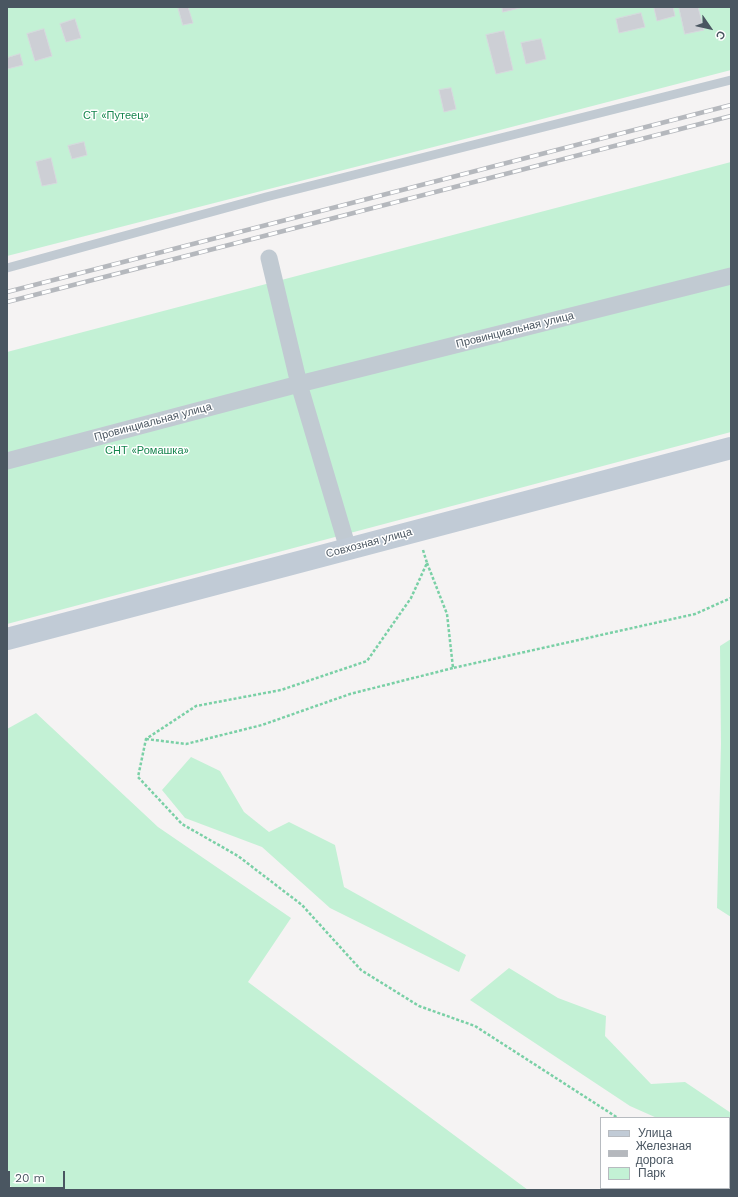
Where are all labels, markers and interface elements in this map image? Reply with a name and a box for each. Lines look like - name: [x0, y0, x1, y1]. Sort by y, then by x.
- north arrow: [690, 8, 730, 48]
- text: С: [713, 28, 728, 42]
- park label: СТ «Путеец»: [83, 109, 149, 123]
- street label: Провинциальная улица: [455, 309, 575, 351]
- street label: Провинциальная улица: [93, 400, 213, 444]
- park label: СНТ «Ромашка»: [105, 444, 189, 458]
- street label: Совхозная улица: [325, 525, 413, 561]
- legend: [600, 1117, 730, 1189]
- text: Улица: [638, 1126, 672, 1140]
- text: Железная дорога: [636, 1139, 692, 1167]
- scale bar: [10, 1163, 67, 1189]
- text: Парк: [638, 1166, 665, 1180]
- text: 20 m: [15, 1171, 45, 1185]

